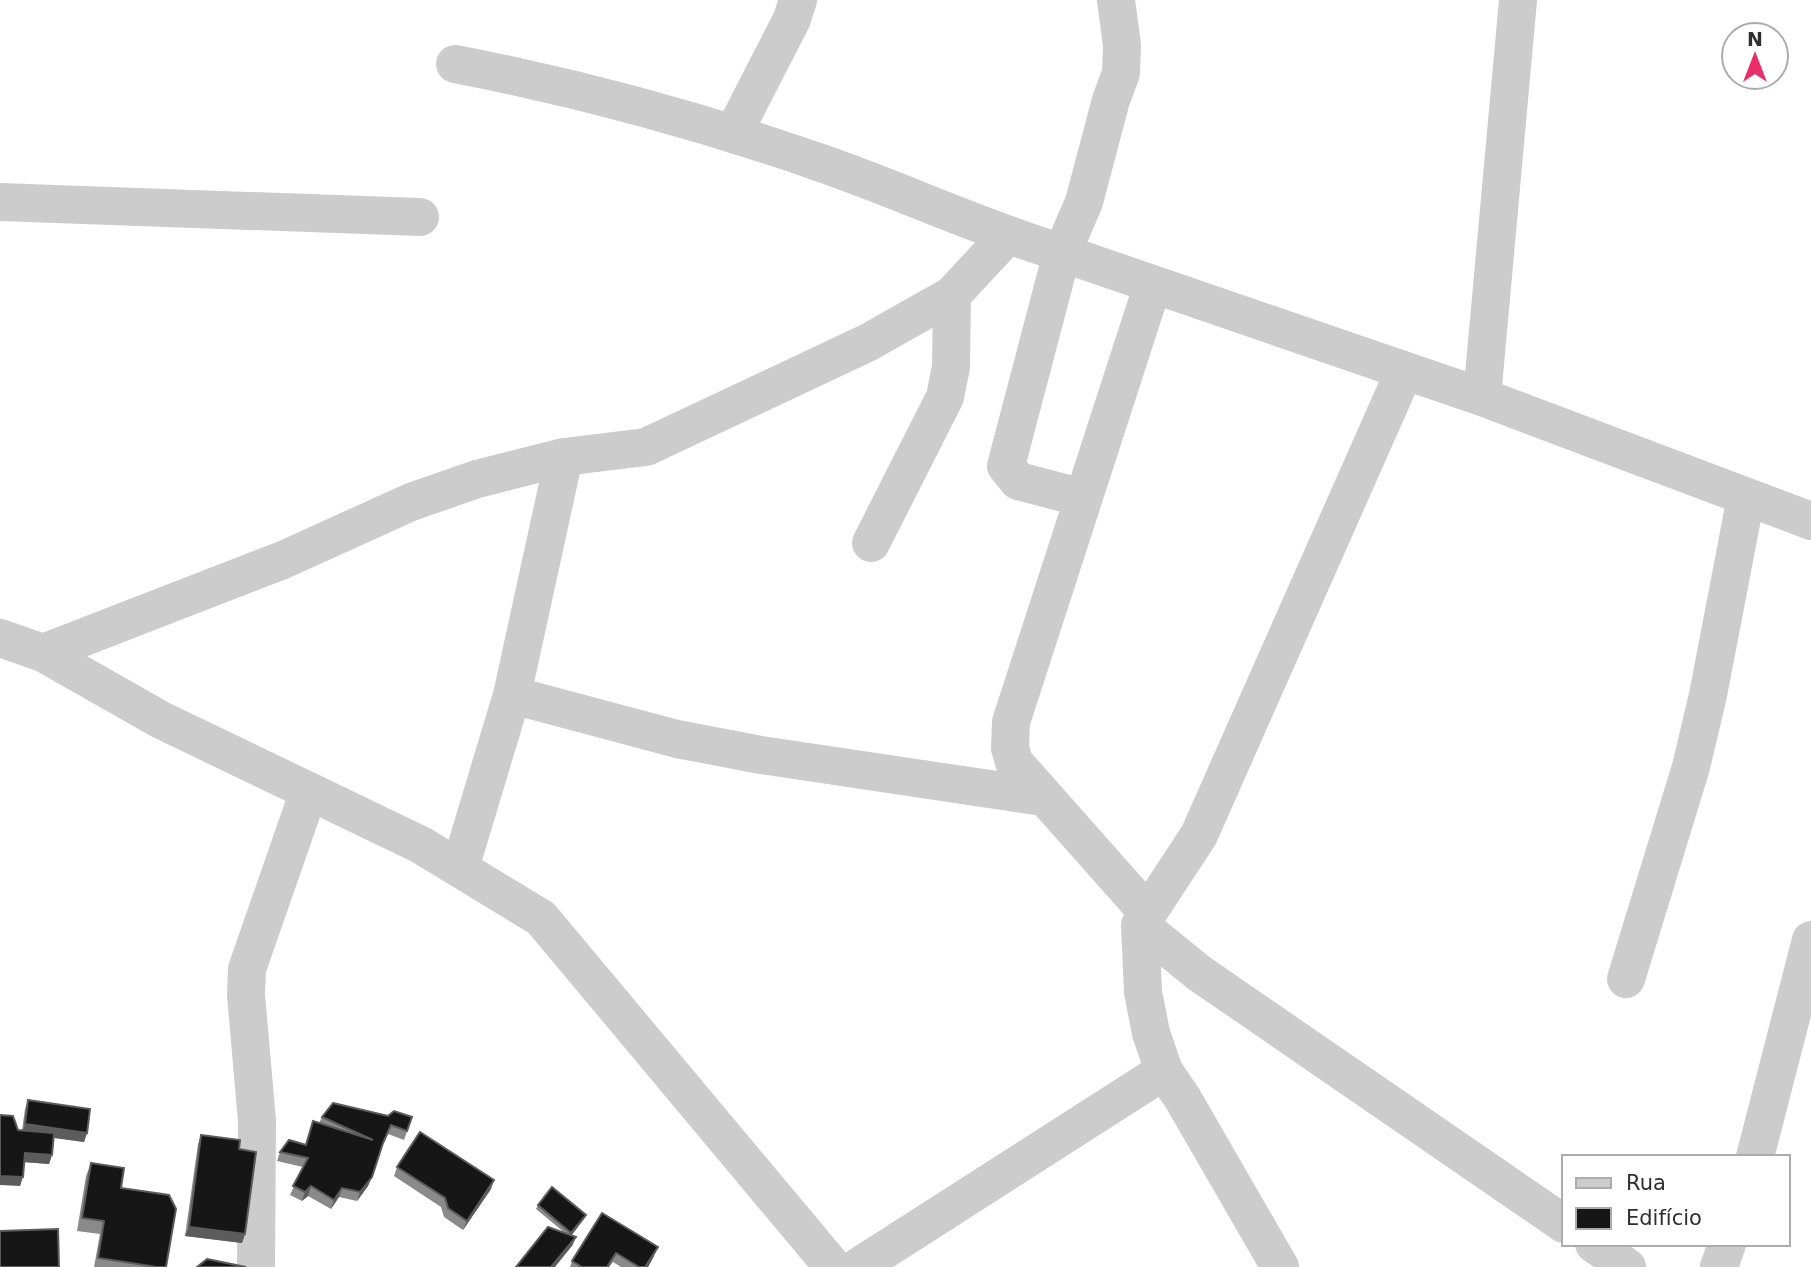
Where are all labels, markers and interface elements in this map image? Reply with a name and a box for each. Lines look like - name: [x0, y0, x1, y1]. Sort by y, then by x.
- north arrow: [1720, 21, 1790, 91]
- text: N: [1747, 28, 1763, 50]
- legend: [1562, 1155, 1790, 1246]
- text: Rua: [1626, 1171, 1666, 1195]
- text: Edifício: [1626, 1206, 1702, 1230]

